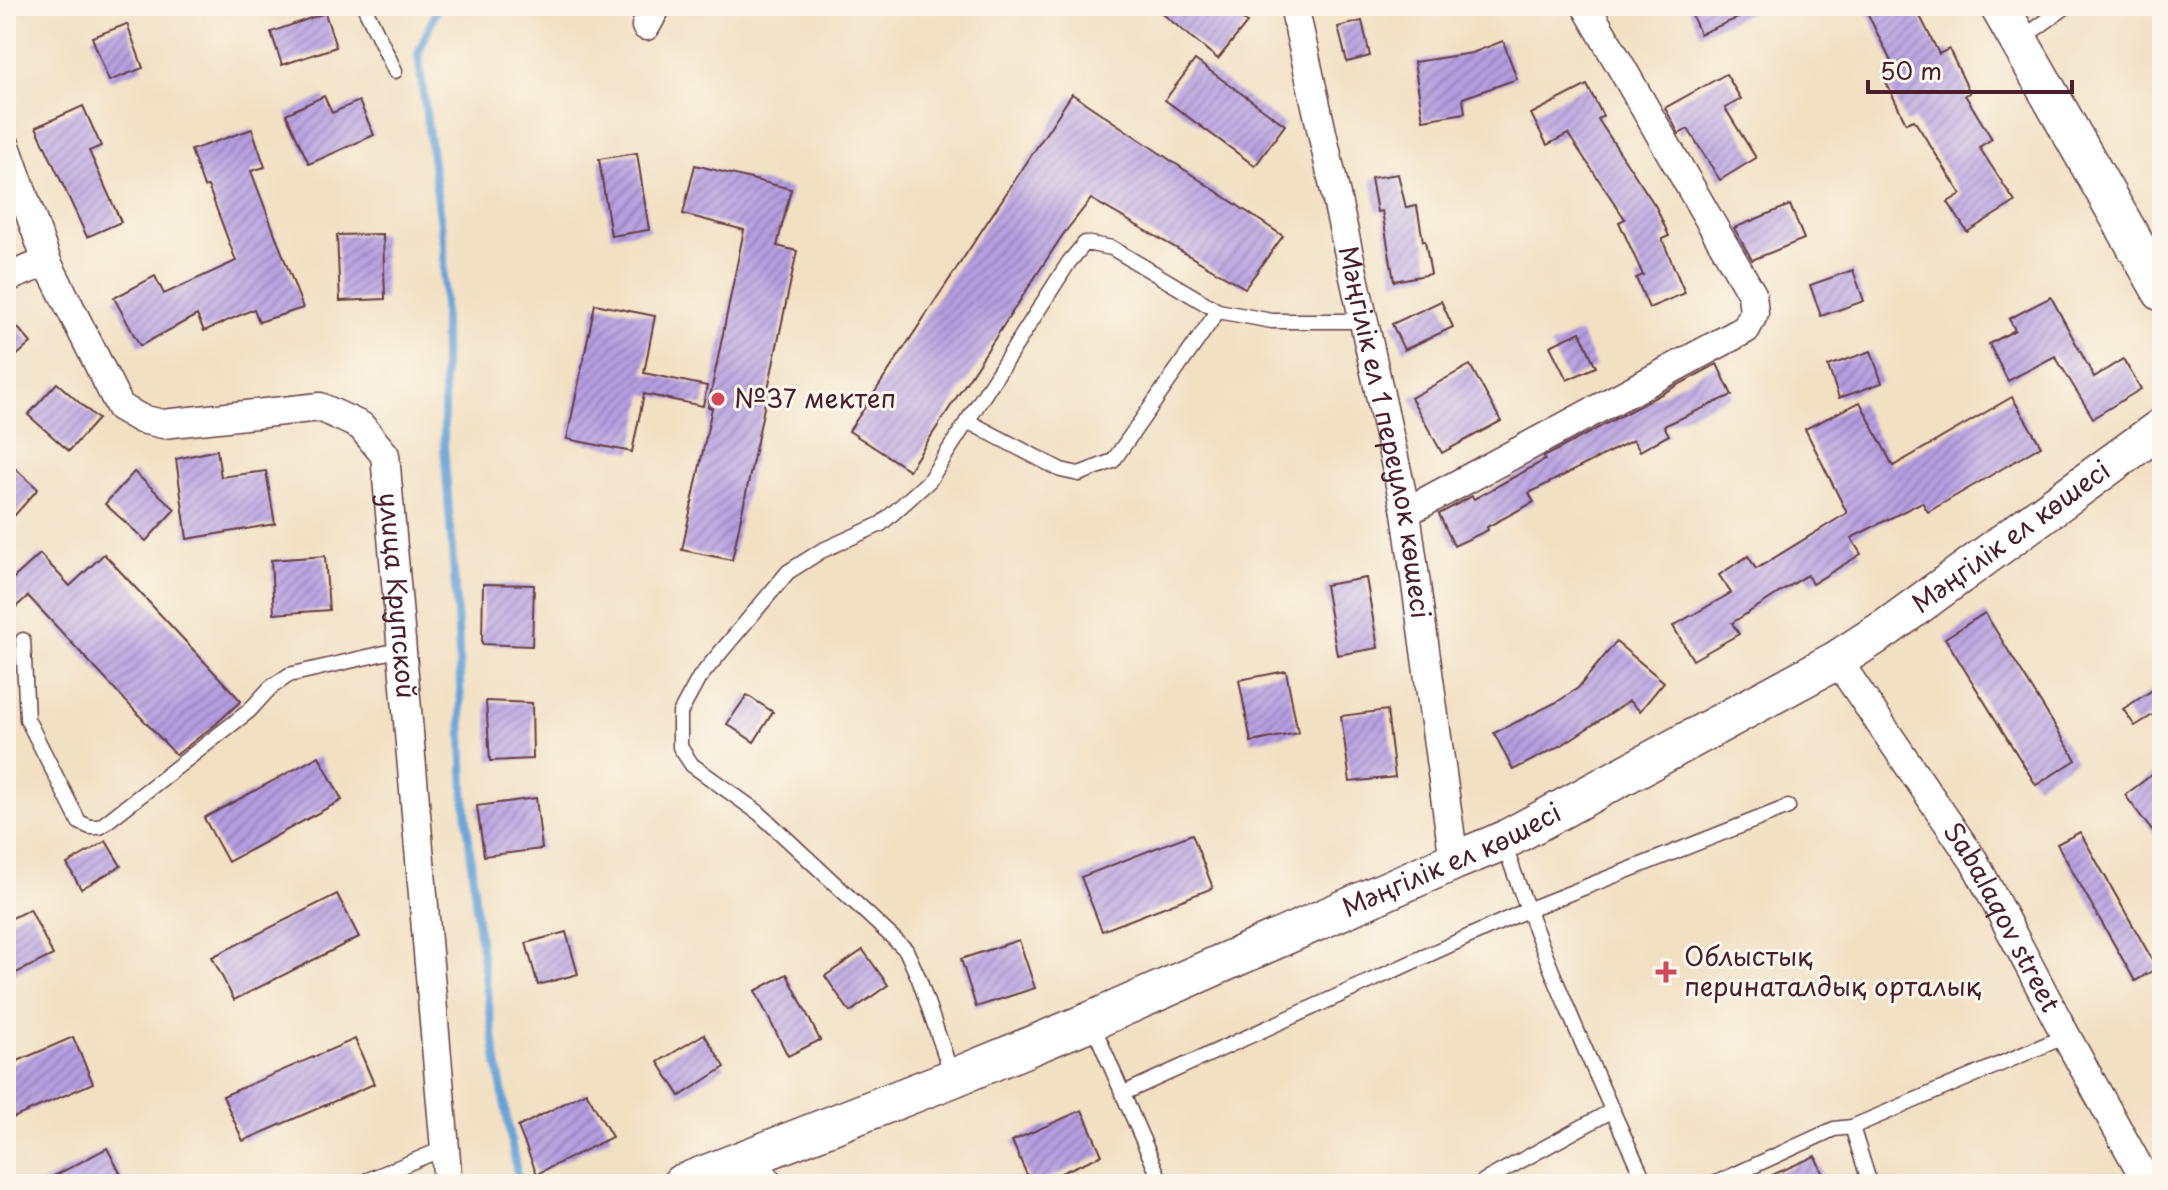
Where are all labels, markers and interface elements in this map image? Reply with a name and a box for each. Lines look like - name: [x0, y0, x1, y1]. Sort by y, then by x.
- scale bar: [1868, 44, 2072, 94]
- text: 50 m: [1880, 52, 1942, 88]
- street label: Мәңгілік ел 1 переулок көшесі: [1330, 242, 1441, 621]
- place label: №37 мектеп: [734, 378, 896, 417]
- marker: №37 мектеп: [709, 390, 727, 408]
- street label: Мәңгілік ел көшесі: [1903, 450, 2118, 622]
- street label: улица Крупской: [370, 491, 427, 700]
- street label: Мәңгілік ел көшесі: [1335, 792, 1568, 926]
- street label: Sabalaqov street: [1935, 814, 2071, 1019]
- place label: Облыстық перинаталдық орталық: [1684, 936, 1982, 1005]
- marker: Облыстық перинаталдық орталық: [1655, 961, 1677, 983]

